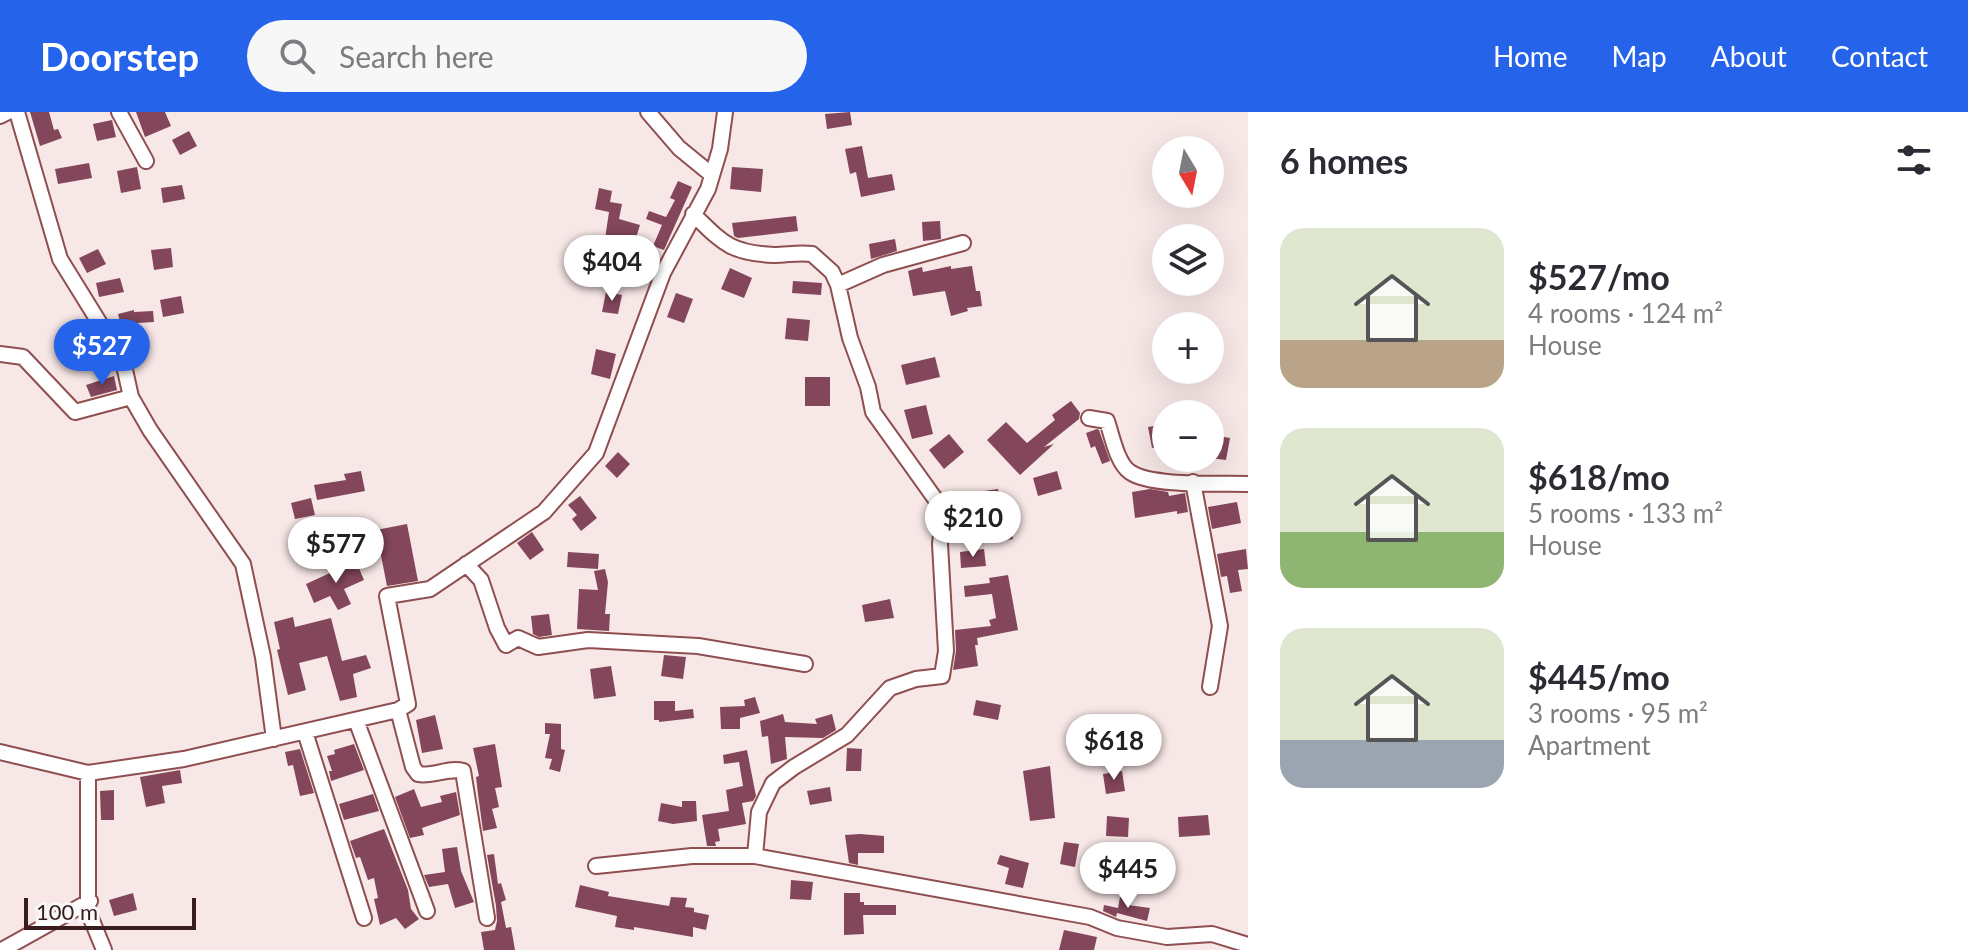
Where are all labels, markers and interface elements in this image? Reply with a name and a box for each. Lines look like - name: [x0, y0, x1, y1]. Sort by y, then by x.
- search box: [247, 20, 807, 92]
- text: Doorstep: [40, 33, 199, 79]
- icon: search: [275, 34, 319, 78]
- text: Search here: [339, 38, 494, 74]
- text: Home: [1493, 39, 1568, 73]
- text: Map: [1612, 39, 1667, 73]
- text: About: [1711, 39, 1787, 73]
- text: Contact: [1831, 39, 1928, 73]
- north arrow: [1152, 136, 1224, 208]
- map controls: [1152, 136, 1224, 472]
- icon: filters: [1892, 138, 1936, 182]
- text: 6 homes: [1280, 140, 1408, 181]
- button: layers: [1152, 224, 1224, 296]
- pin: $404: [565, 235, 659, 303]
- text: $404: [582, 245, 642, 277]
- text: $527/mo: [1528, 256, 1670, 297]
- icon: home: [1344, 260, 1440, 356]
- text: 4 rooms · 124 m²: [1528, 297, 1723, 329]
- button: +: [1152, 312, 1224, 384]
- pin: $527: [55, 319, 149, 387]
- text: $527: [72, 329, 132, 361]
- text: House: [1528, 329, 1602, 361]
- button: −: [1152, 400, 1224, 472]
- text: $618/mo: [1528, 456, 1670, 497]
- icon: home: [1344, 460, 1440, 556]
- pin: $210: [926, 491, 1020, 559]
- text: 5 rooms · 133 m²: [1528, 497, 1723, 529]
- text: $210: [943, 501, 1003, 533]
- pin: $577: [289, 517, 383, 585]
- text: $577: [306, 527, 366, 559]
- text: House: [1528, 529, 1602, 561]
- text: $445/mo: [1528, 656, 1670, 697]
- icon: home: [1344, 660, 1440, 756]
- text: 3 rooms · 95 m²: [1528, 697, 1708, 729]
- pin: $618: [1067, 714, 1161, 782]
- text: $618: [1084, 724, 1144, 756]
- text: Apartment: [1528, 729, 1651, 761]
- pin: $445: [1081, 842, 1175, 910]
- text: $445: [1098, 852, 1158, 884]
- scale bar: [24, 894, 196, 930]
- text: 100 m: [36, 898, 98, 925]

